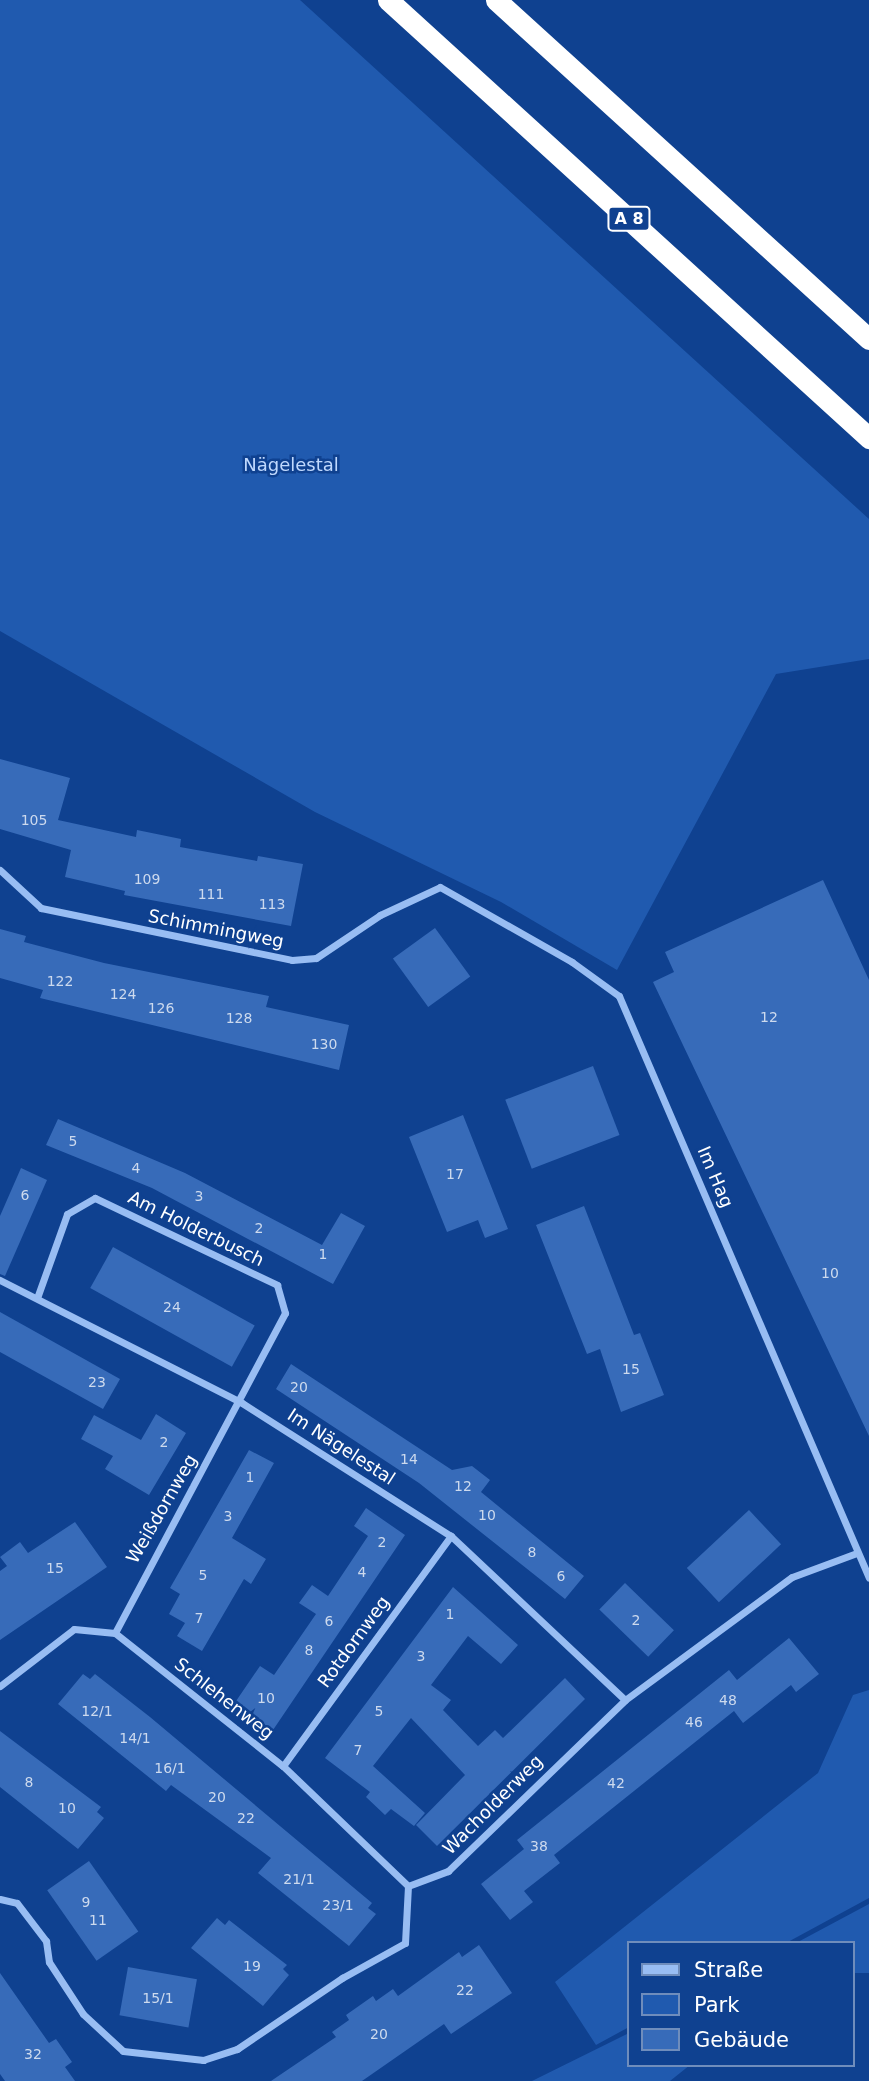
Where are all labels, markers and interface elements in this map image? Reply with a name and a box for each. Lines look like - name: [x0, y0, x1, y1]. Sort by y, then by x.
- road number: A 8: [606, 206, 652, 232]
- park label: Nägelestal: [243, 454, 339, 476]
- house number: 105: [21, 812, 47, 828]
- house number: 109: [134, 871, 160, 887]
- house number: 111: [198, 886, 224, 902]
- house number: 113: [259, 896, 285, 912]
- street label: Schimmingweg: [146, 905, 286, 953]
- house number: 122: [47, 973, 73, 989]
- house number: 124: [110, 986, 136, 1002]
- house number: 126: [148, 1000, 174, 1016]
- house number: 12: [760, 1009, 778, 1025]
- house number: 128: [226, 1010, 252, 1026]
- house number: 130: [311, 1036, 337, 1052]
- house number: 5: [69, 1133, 77, 1149]
- street label: Im Hag: [692, 1143, 738, 1211]
- house number: 4: [132, 1160, 140, 1176]
- house number: 17: [446, 1166, 464, 1182]
- house number: 6: [21, 1187, 29, 1203]
- street label: Am Holderbusch: [125, 1187, 267, 1271]
- house number: 3: [195, 1188, 203, 1204]
- house number: 2: [255, 1220, 263, 1236]
- house number: 1: [319, 1246, 327, 1262]
- house number: 10: [821, 1265, 839, 1281]
- house number: 24: [163, 1299, 181, 1315]
- house number: 15: [622, 1361, 640, 1377]
- house number: 23: [88, 1374, 106, 1390]
- house number: 20: [290, 1379, 308, 1395]
- street label: Im Nägelestal: [283, 1404, 399, 1490]
- house number: 2: [160, 1434, 168, 1450]
- street label: Weißdornweg: [122, 1451, 202, 1567]
- house number: 14: [400, 1451, 418, 1467]
- house number: 1: [246, 1469, 254, 1485]
- house number: 12: [454, 1478, 472, 1494]
- house number: 10: [478, 1507, 496, 1523]
- house number: 3: [224, 1508, 232, 1524]
- house number: 2: [378, 1534, 386, 1550]
- house number: 8: [528, 1544, 536, 1560]
- house number: 15: [46, 1560, 64, 1576]
- house number: 4: [358, 1564, 366, 1580]
- house number: 5: [199, 1567, 207, 1583]
- house number: 6: [557, 1568, 565, 1584]
- street label: Rotdornweg: [314, 1592, 394, 1692]
- house number: 1: [446, 1606, 454, 1622]
- house number: 7: [195, 1610, 203, 1626]
- house number: 2: [632, 1612, 640, 1628]
- house number: 6: [325, 1613, 333, 1629]
- house number: 8: [305, 1642, 313, 1658]
- house number: 3: [417, 1648, 425, 1664]
- street label: Schlehenweg: [170, 1654, 278, 1744]
- house number: 10: [257, 1690, 275, 1706]
- house number: 48: [719, 1692, 737, 1708]
- house number: 12/1: [81, 1703, 113, 1719]
- house number: 5: [375, 1703, 383, 1719]
- house number: 46: [685, 1714, 703, 1730]
- house number: 14/1: [119, 1730, 151, 1746]
- house number: 7: [354, 1742, 362, 1758]
- street label: Wacholderweg: [439, 1751, 547, 1859]
- house number: 16/1: [154, 1760, 186, 1776]
- house number: 8: [25, 1774, 33, 1790]
- house number: 42: [607, 1775, 625, 1791]
- house number: 20: [208, 1789, 226, 1805]
- house number: 10: [58, 1800, 76, 1816]
- house number: 22: [237, 1810, 255, 1826]
- house number: 38: [530, 1838, 548, 1854]
- house number: 21/1: [283, 1871, 315, 1887]
- house number: 9: [82, 1894, 90, 1910]
- house number: 23/1: [322, 1897, 354, 1913]
- house number: 11: [89, 1912, 107, 1928]
- legend: [628, 1941, 855, 2067]
- house number: 19: [243, 1958, 261, 1974]
- text: Straße: [694, 1958, 763, 1982]
- house number: 22: [456, 1982, 474, 1998]
- house number: 15/1: [142, 1990, 174, 2006]
- text: Park: [694, 1993, 739, 2017]
- house number: 20: [370, 2026, 388, 2042]
- text: Gebäude: [694, 2028, 789, 2052]
- house number: 32: [24, 2046, 42, 2062]

